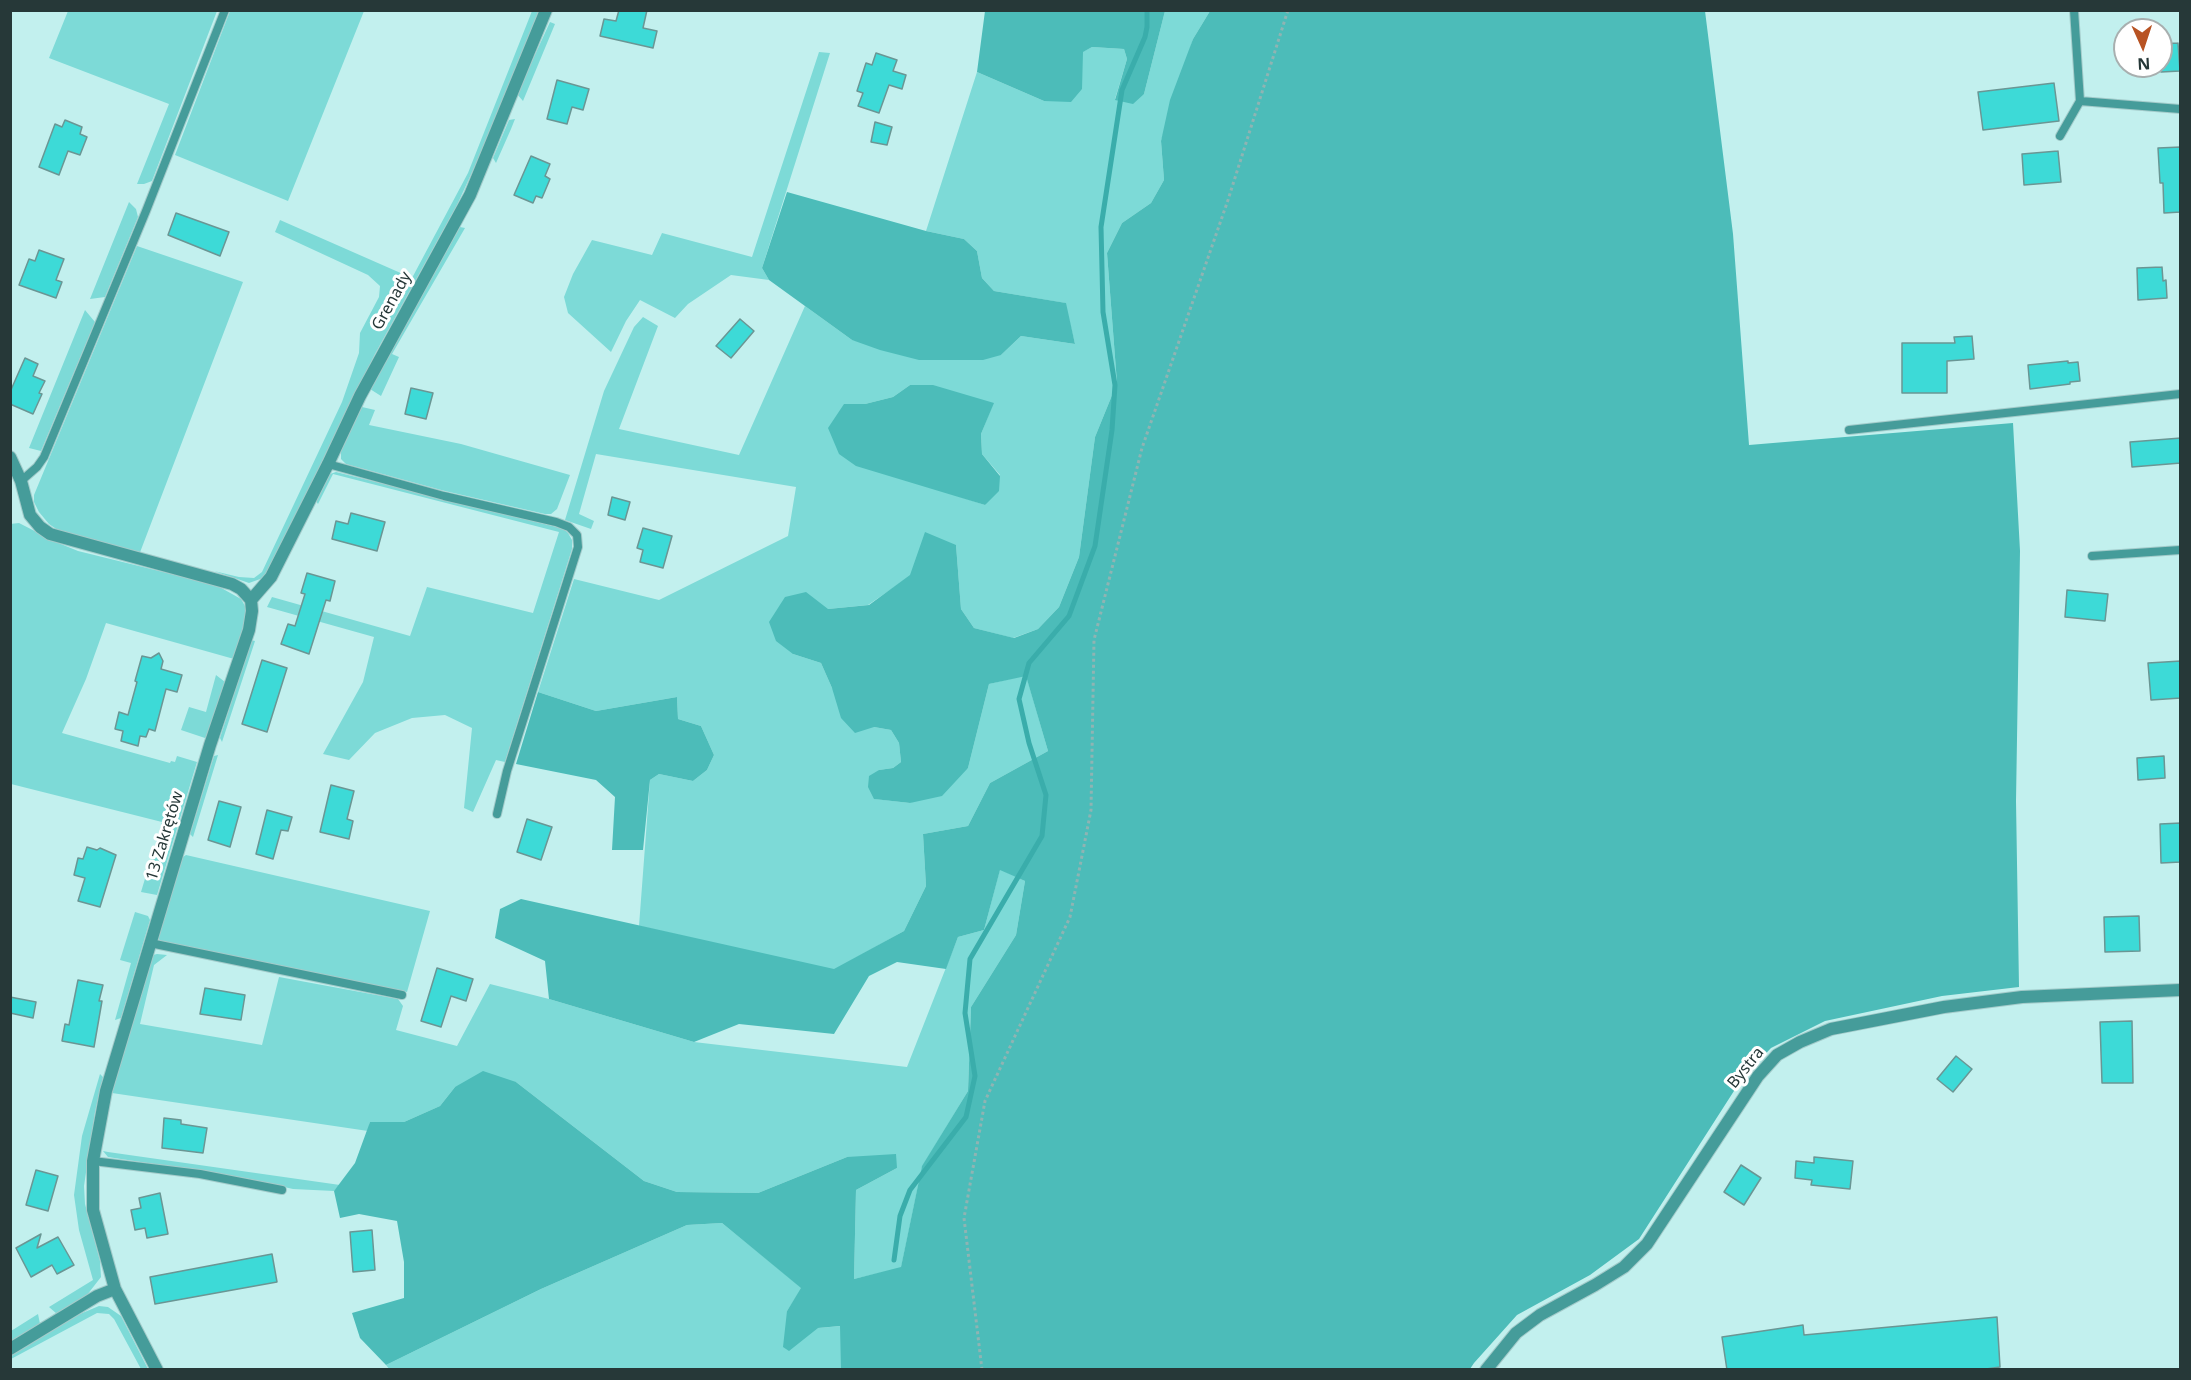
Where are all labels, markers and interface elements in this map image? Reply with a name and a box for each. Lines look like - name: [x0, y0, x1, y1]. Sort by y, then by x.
- north arrow: [2113, 18, 2173, 78]
- text: N: [2137, 53, 2151, 75]
- street label: Grenady: [368, 268, 416, 334]
- street label: 13 Zakrętów: [142, 789, 188, 883]
- street label: Bystra: [1724, 1044, 1768, 1092]

